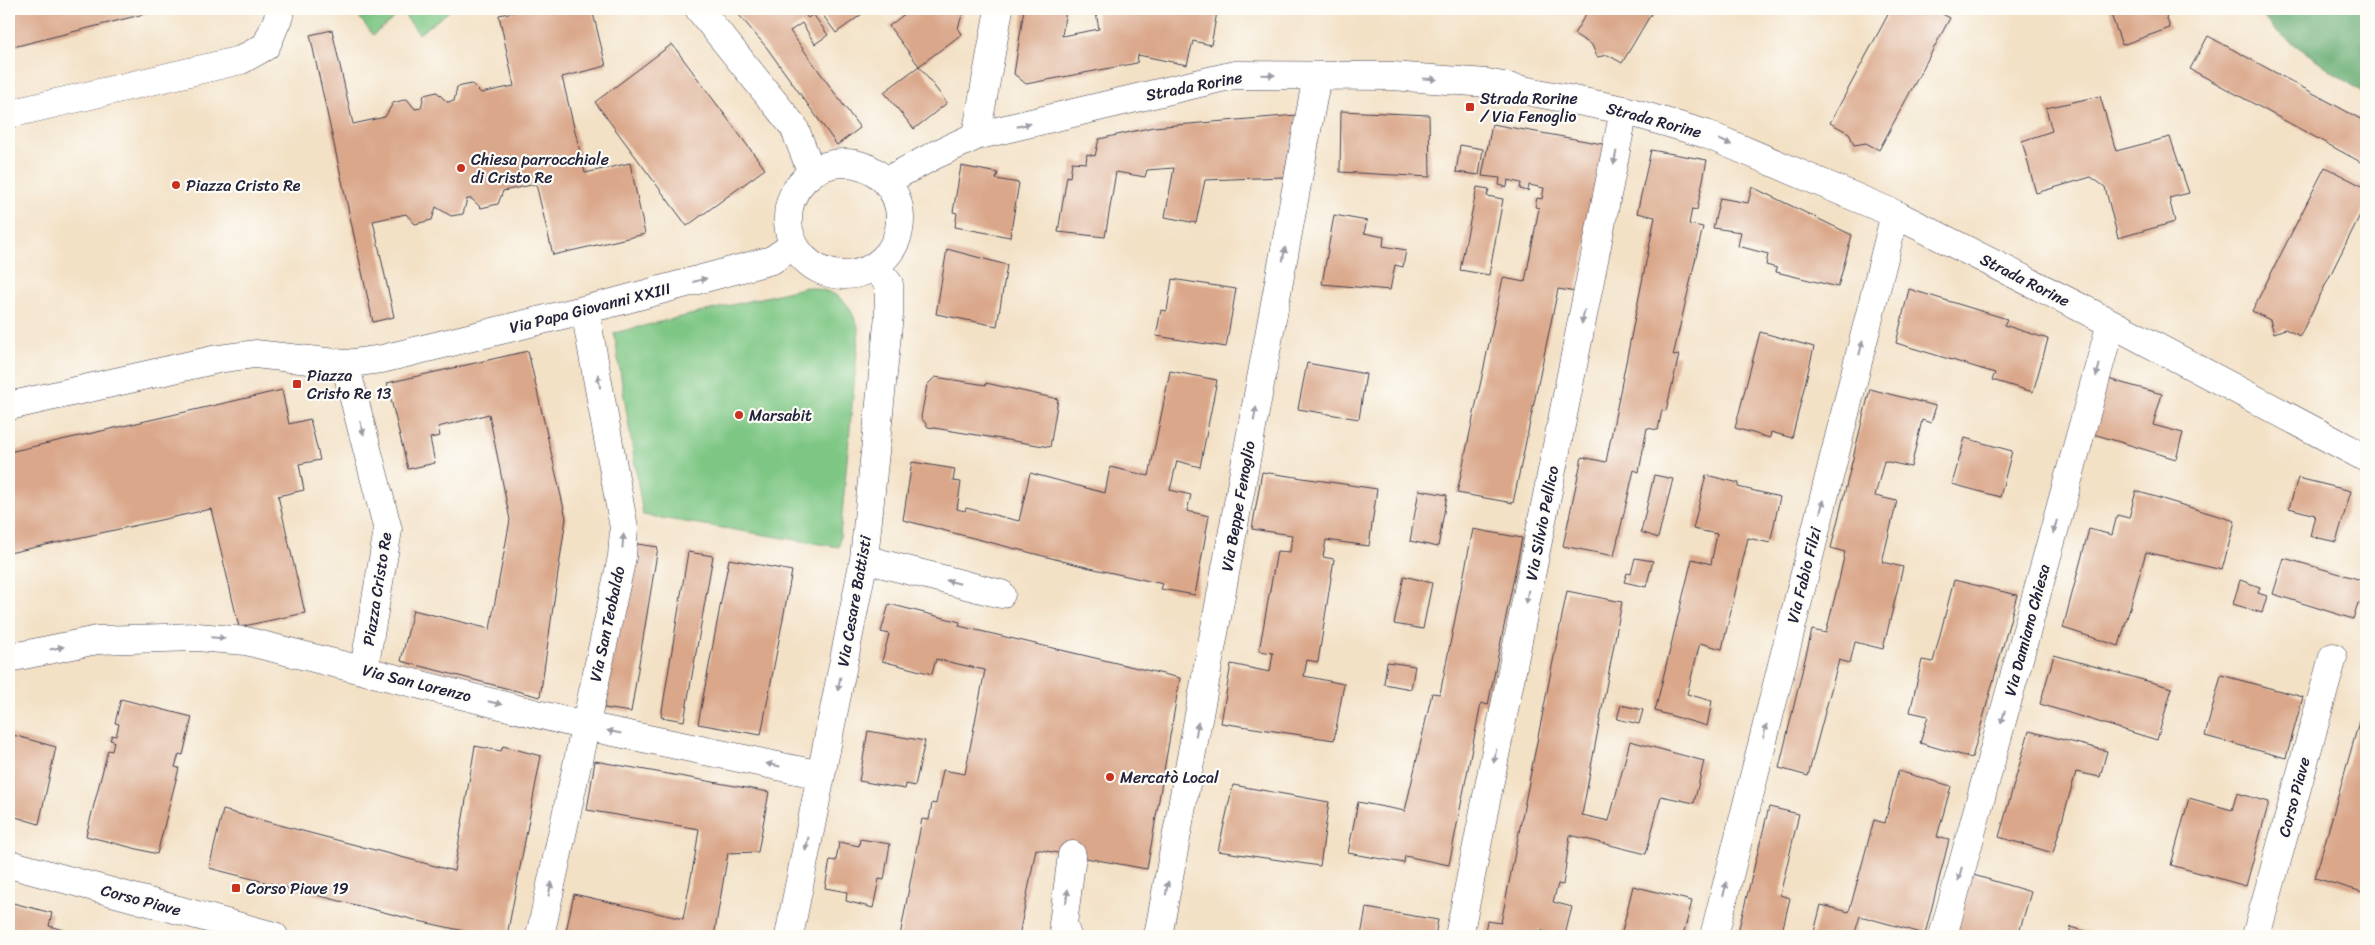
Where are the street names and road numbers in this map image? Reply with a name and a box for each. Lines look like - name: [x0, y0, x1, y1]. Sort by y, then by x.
- street label: Strada Rorine: [1143, 62, 1245, 110]
- street label: Strada Rorine: [1603, 93, 1705, 147]
- street label: Strada Rorine: [1975, 245, 2075, 315]
- street label: Via Papa Giovanni XXIII: [506, 274, 674, 342]
- street label: Via Beppe Fenoglio: [1212, 438, 1264, 574]
- street label: Via Silvio Pellico: [1517, 463, 1567, 583]
- street label: Via Fabio Filzi: [1778, 523, 1830, 626]
- street label: Piazza Cristo Re: [354, 530, 400, 648]
- street label: Via Cesare Battisti: [828, 533, 880, 669]
- street label: Via Damiano Chiesa: [1995, 561, 2059, 699]
- street label: Via San Teobaldo: [581, 564, 633, 684]
- street label: Via San Lorenzo: [359, 655, 475, 711]
- street label: Corso Piave: [2269, 754, 2319, 840]
- street label: Corso Piave: [98, 875, 184, 925]

